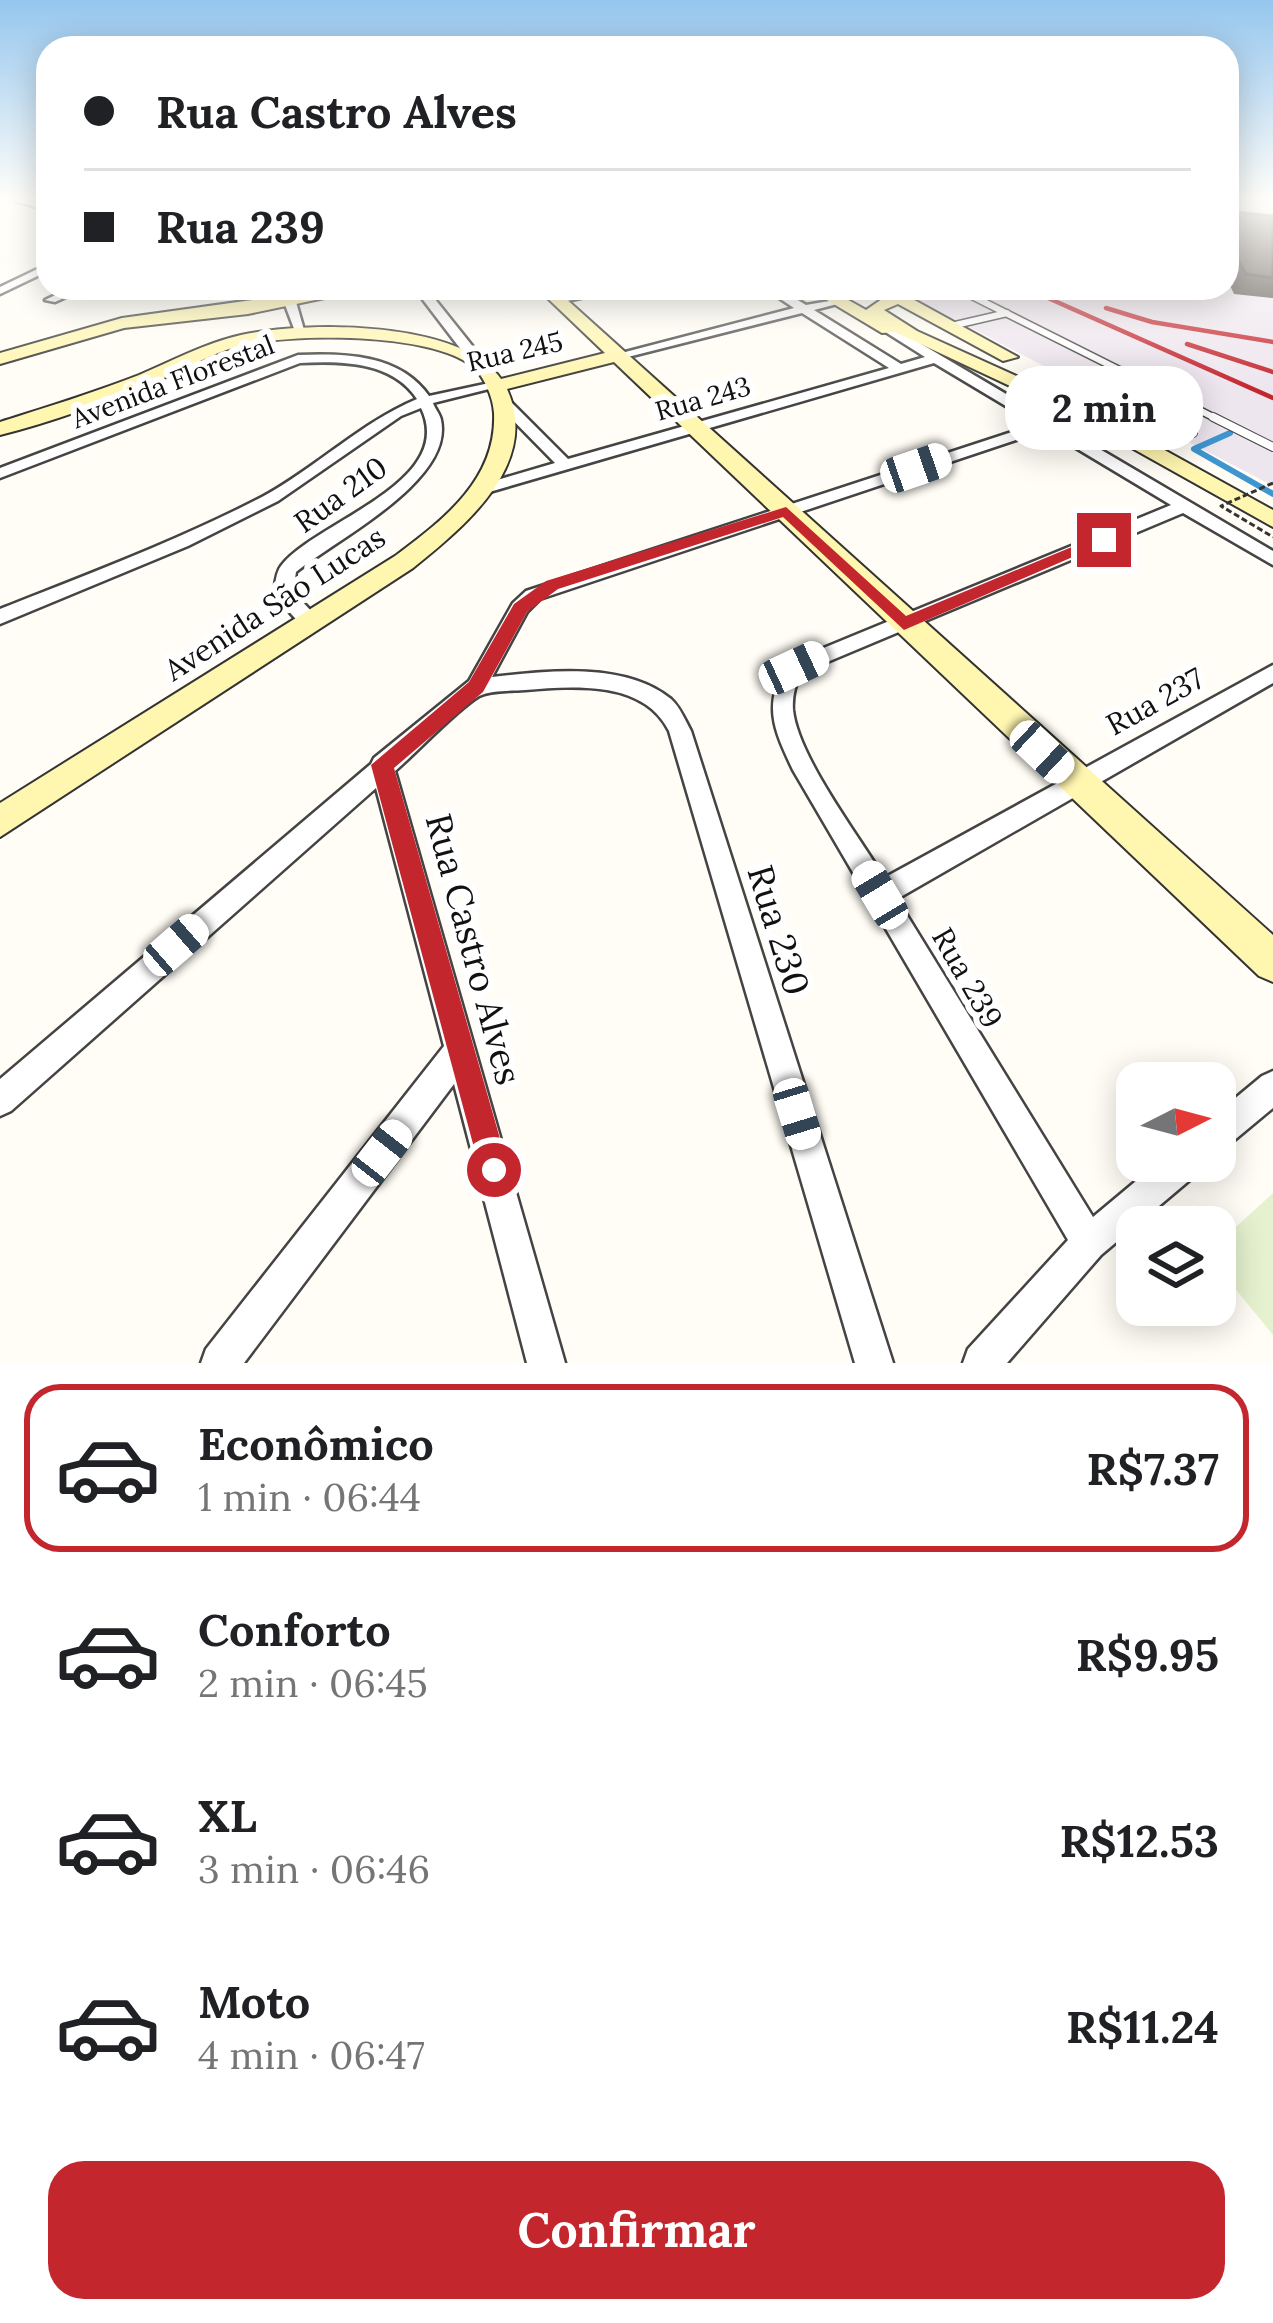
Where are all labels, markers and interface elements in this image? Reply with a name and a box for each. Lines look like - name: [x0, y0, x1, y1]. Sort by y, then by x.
- text: Rua Castro Alves: [156, 83, 517, 140]
- text: Rua 239: [156, 198, 325, 255]
- street label: Rua 245: [464, 324, 566, 379]
- street label: Avenida Florestal: [66, 327, 279, 436]
- callout: 2 min: [1005, 366, 1203, 450]
- street label: Rua 243: [651, 368, 754, 428]
- text: 2 min: [1052, 383, 1156, 433]
- car: [876, 439, 956, 497]
- street label: Rua 210: [286, 448, 394, 541]
- route end: [1077, 513, 1131, 567]
- street label: Avenida São Lucas: [156, 518, 392, 689]
- car: [754, 636, 834, 700]
- street label: Rua 237: [1099, 659, 1210, 743]
- car: [1003, 714, 1081, 790]
- street label: Rua Castro Alves: [416, 808, 532, 1090]
- car: [846, 855, 914, 935]
- street label: Rua 230: [738, 860, 820, 1000]
- car: [137, 908, 215, 982]
- street label: Rua 239: [924, 920, 1012, 1035]
- north arrow: [1116, 1062, 1236, 1182]
- map controls: [1116, 1062, 1236, 1326]
- car: [769, 1074, 825, 1154]
- car: [346, 1114, 418, 1192]
- route start: [467, 1143, 521, 1197]
- button: layers: [1116, 1206, 1236, 1326]
- icon: car: [54, 1414, 162, 1522]
- text: Econômico: [198, 1415, 434, 1472]
- text: R$7.37: [1087, 1440, 1219, 1497]
- text: 1 min · 06:44: [198, 1472, 421, 1522]
- icon: car: [54, 1600, 162, 1708]
- text: Conforto: [198, 1601, 391, 1658]
- text: R$9.95: [1076, 1626, 1219, 1683]
- text: 2 min · 06:45: [198, 1658, 428, 1708]
- icon: car: [54, 1786, 162, 1894]
- text: XL: [198, 1787, 257, 1844]
- text: R$12.53: [1059, 1812, 1219, 1869]
- text: 3 min · 06:46: [198, 1844, 430, 1894]
- icon: car: [54, 1972, 162, 2080]
- text: Moto: [198, 1973, 310, 2030]
- text: R$11.24: [1066, 1998, 1219, 2055]
- text: 4 min · 06:47: [198, 2030, 425, 2080]
- button: Confirmar: [48, 2161, 1225, 2299]

